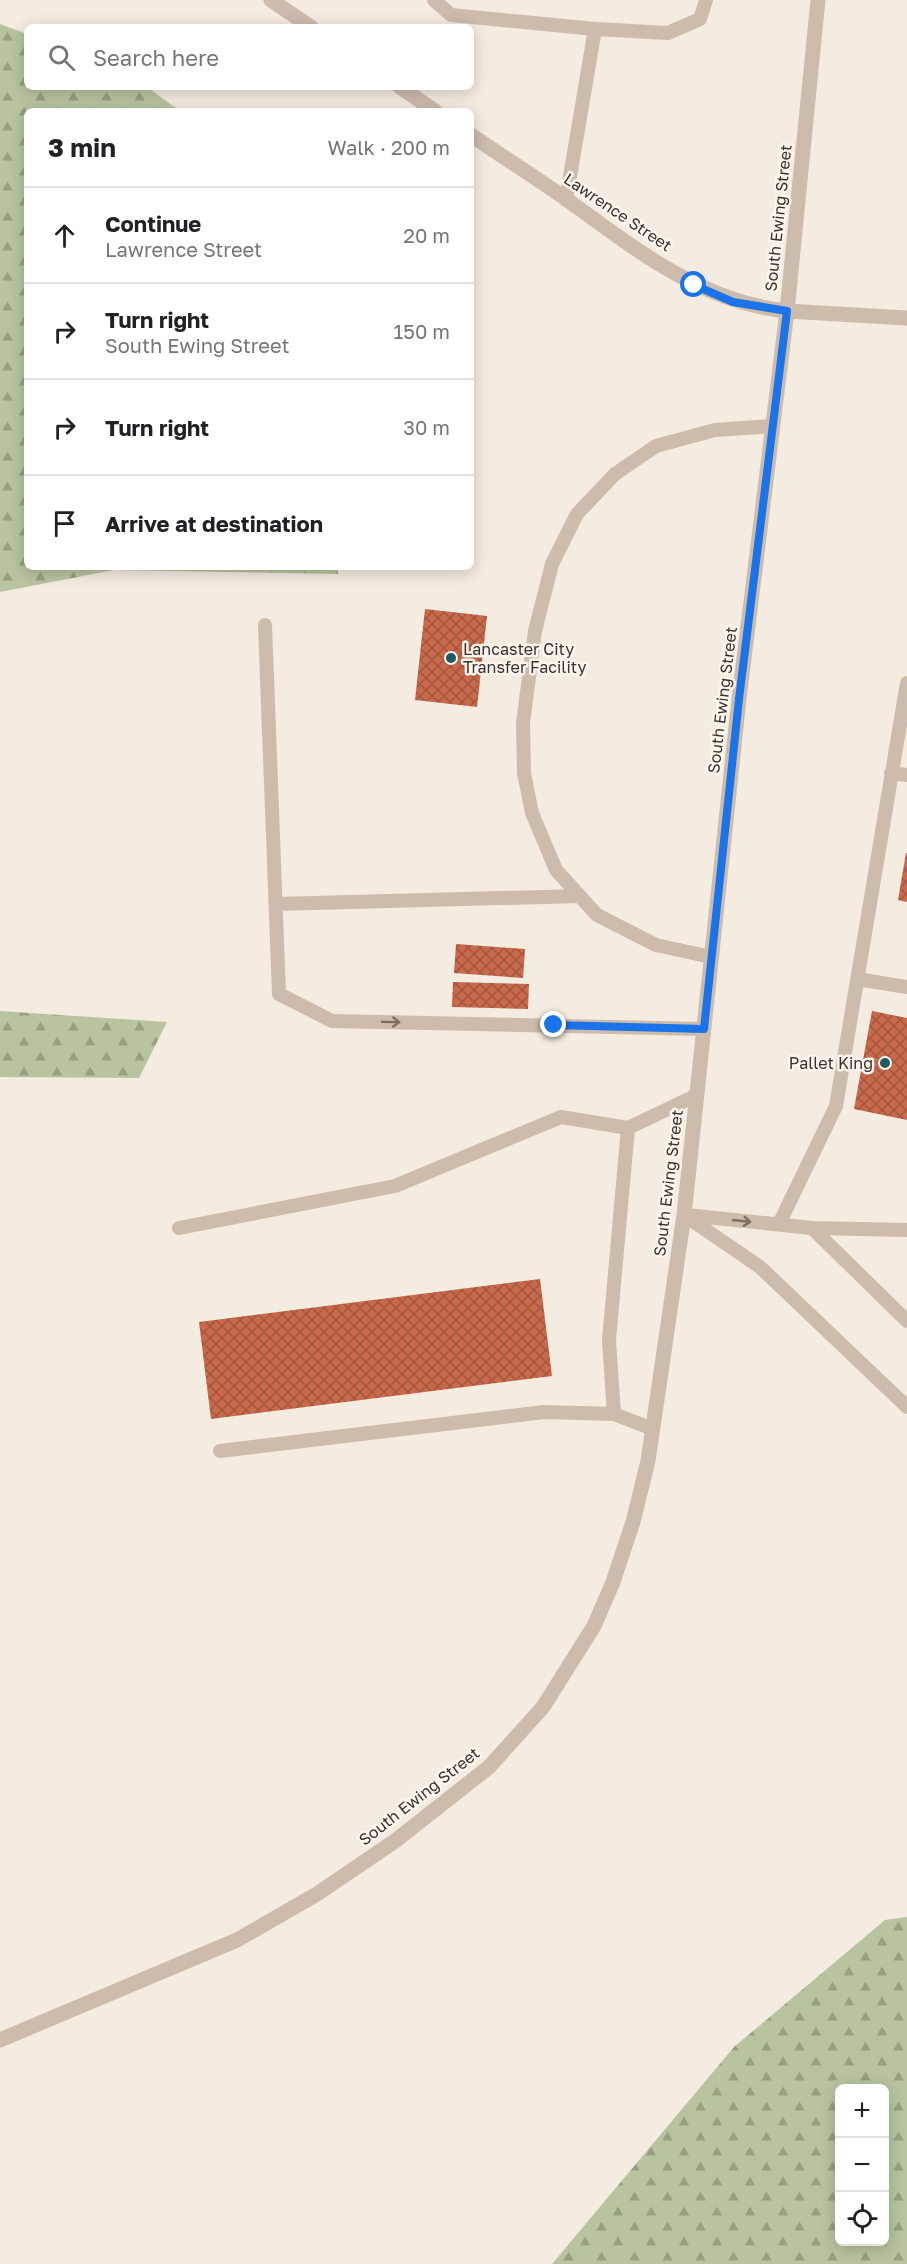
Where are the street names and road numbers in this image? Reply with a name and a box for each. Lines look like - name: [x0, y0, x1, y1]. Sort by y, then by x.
- street label: South Ewing Street: [760, 144, 796, 292]
- street label: Lawrence Street: [560, 169, 676, 255]
- street label: South Ewing Street: [703, 626, 741, 774]
- street label: South Ewing Street: [649, 1109, 687, 1257]
- street label: South Ewing Street: [355, 1743, 483, 1849]

